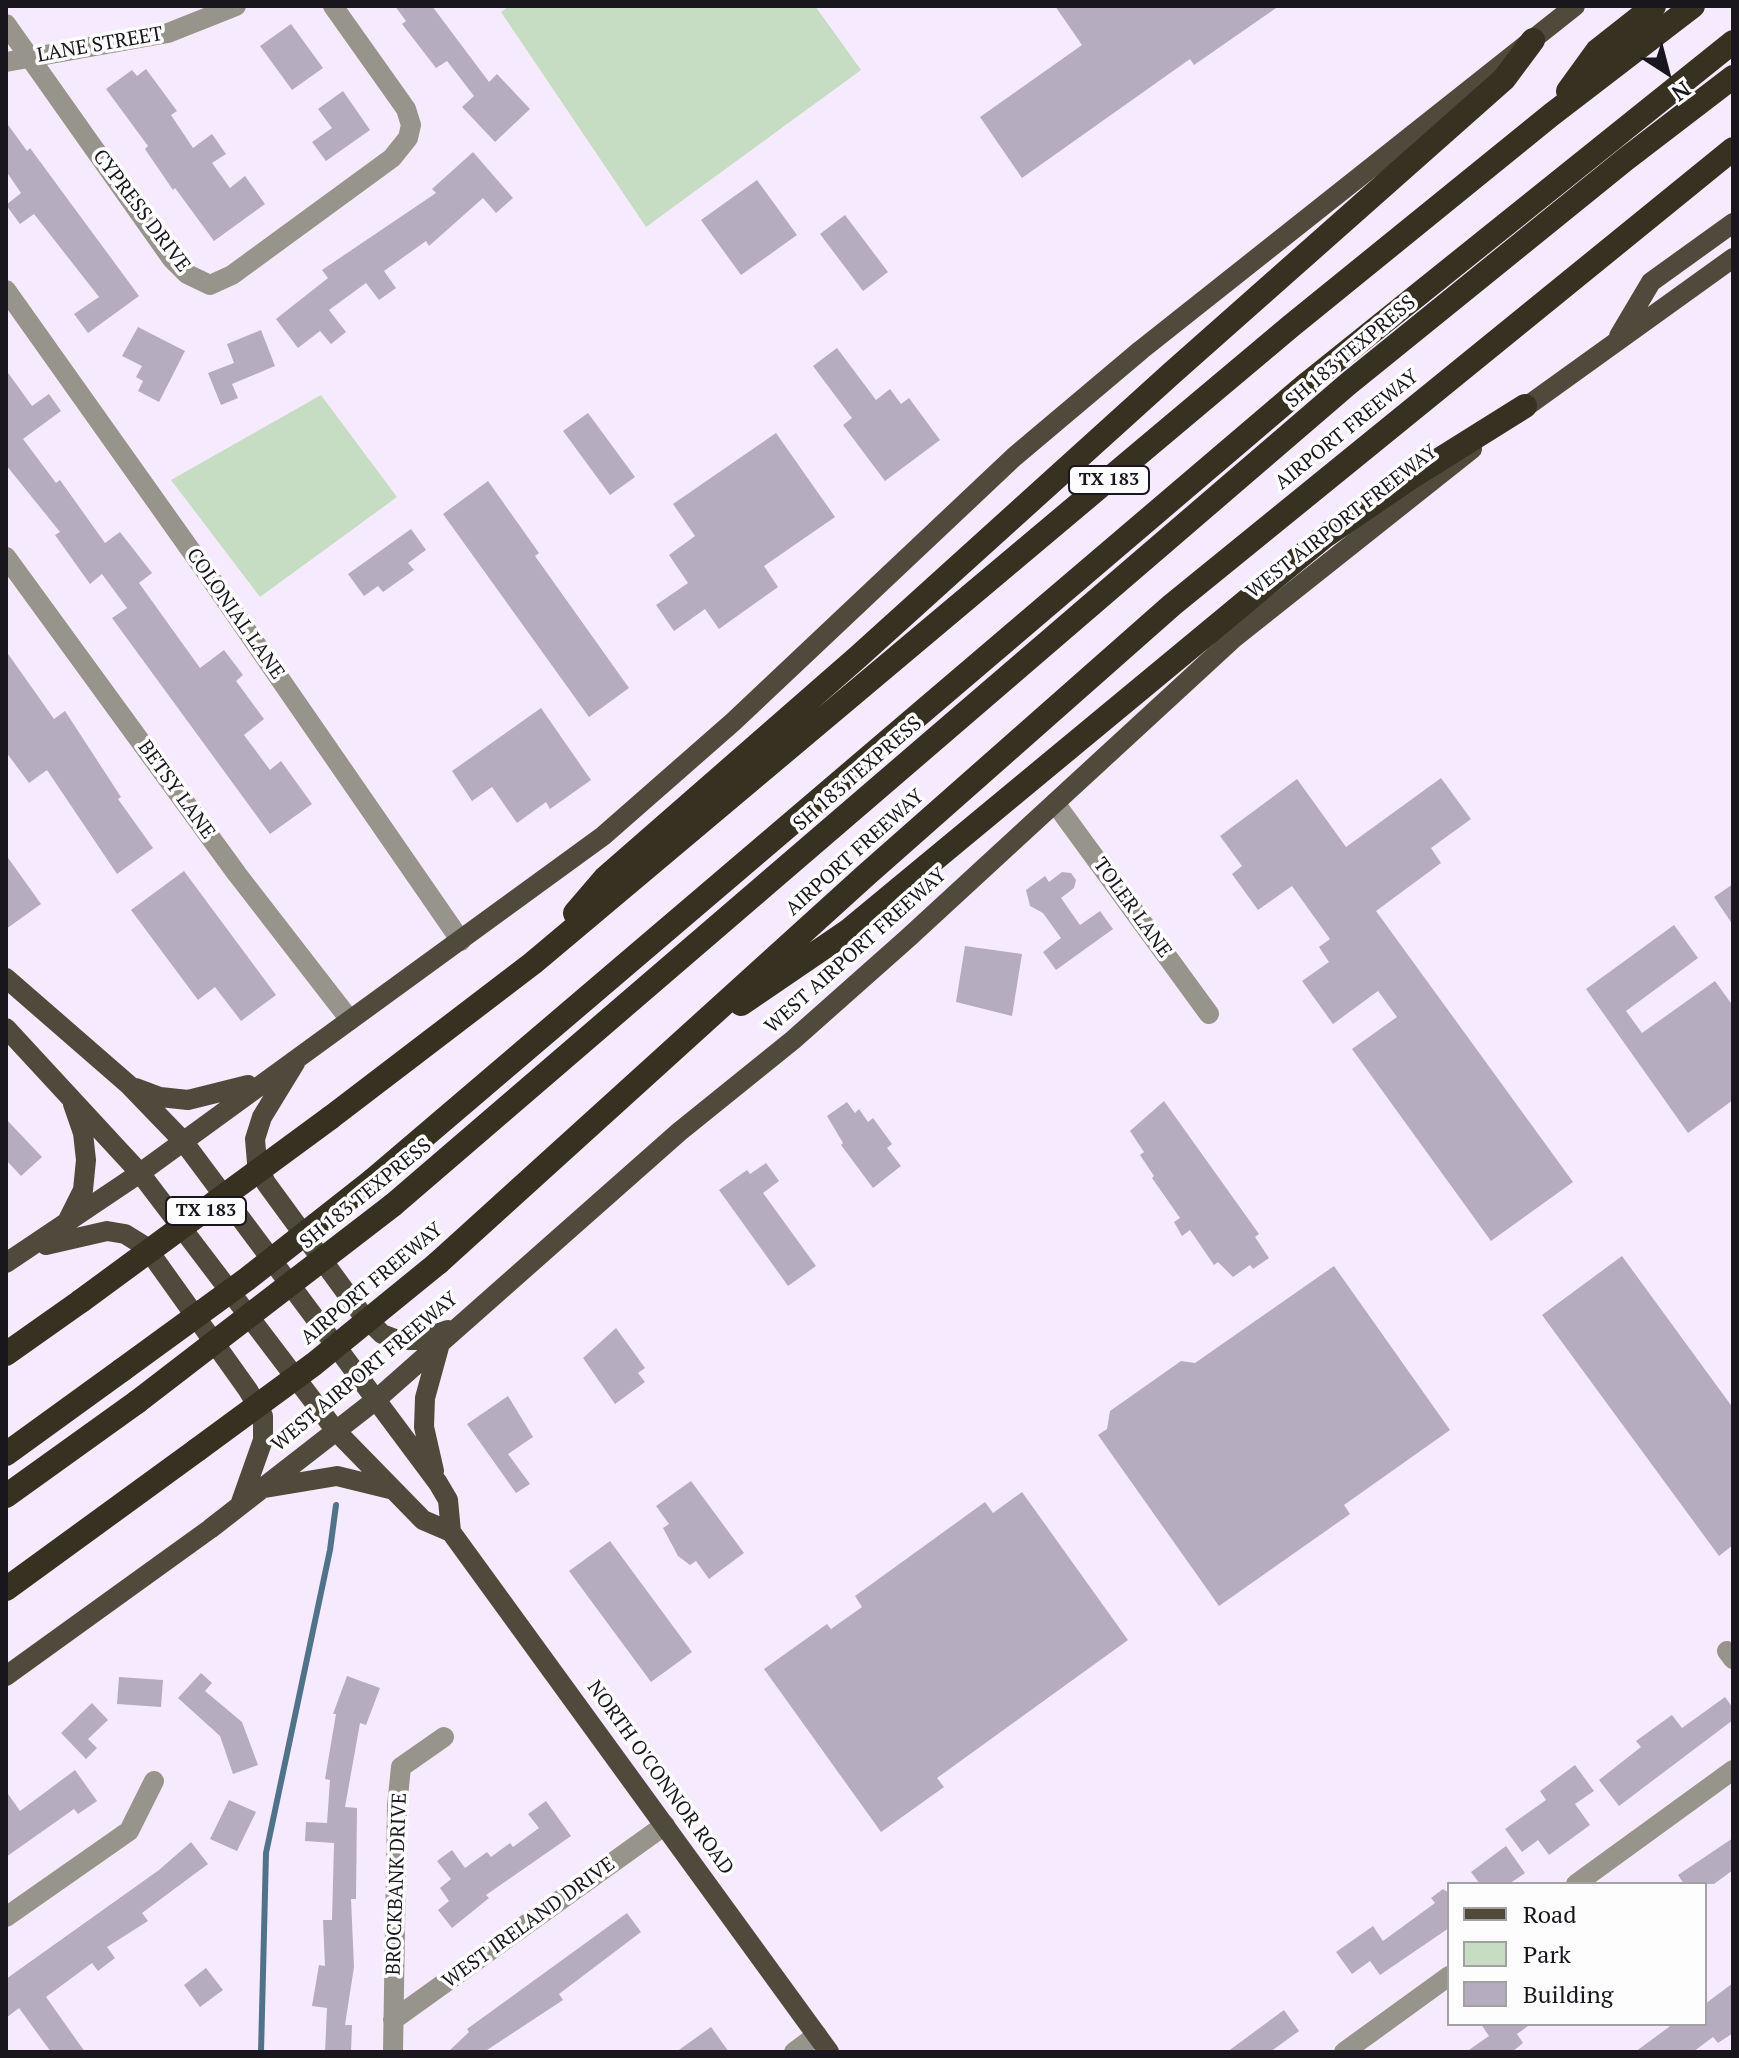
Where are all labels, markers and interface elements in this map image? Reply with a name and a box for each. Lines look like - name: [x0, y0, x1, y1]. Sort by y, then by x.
- street label: LANE STREET: [35, 22, 165, 68]
- north arrow: [1627, 32, 1707, 112]
- text: N: [1666, 75, 1697, 108]
- street label: CYPRESS DRIVE: [87, 145, 195, 277]
- street label: SH 183 TEXPRESS: [1281, 291, 1421, 413]
- street label: AIRPORT FREEWAY: [1271, 365, 1423, 495]
- street label: WEST AIRPORT FREEWAY: [1242, 440, 1442, 604]
- road number: TX 183: [1069, 466, 1149, 494]
- street label: COLONIAL LANE: [181, 544, 289, 684]
- street label: SH 183 TEXPRESS: [789, 712, 927, 836]
- street label: BETSY LANE: [132, 736, 220, 844]
- street label: AIRPORT FREEWAY: [781, 785, 929, 921]
- street label: TOLER LANE: [1088, 853, 1176, 963]
- street label: WEST AIRPORT FREEWAY: [760, 863, 952, 1039]
- street label: SH 183 TEXPRESS: [295, 1134, 437, 1254]
- road number: TX 183: [166, 1197, 246, 1225]
- street label: AIRPORT FREEWAY: [296, 1218, 448, 1350]
- street label: WEST AIRPORT FREEWAY: [267, 1287, 463, 1457]
- street label: NORTH O'CONNOR ROAD: [582, 1676, 738, 1880]
- street label: BROCKBANK DRIVE: [382, 1792, 412, 1976]
- street label: WEST IRELAND DRIVE: [438, 1852, 620, 1994]
- legend: [1447, 1882, 1707, 2026]
- text: Road: [1523, 1898, 1577, 1930]
- text: Park: [1523, 1938, 1571, 1970]
- text: Building: [1523, 1978, 1613, 2010]

